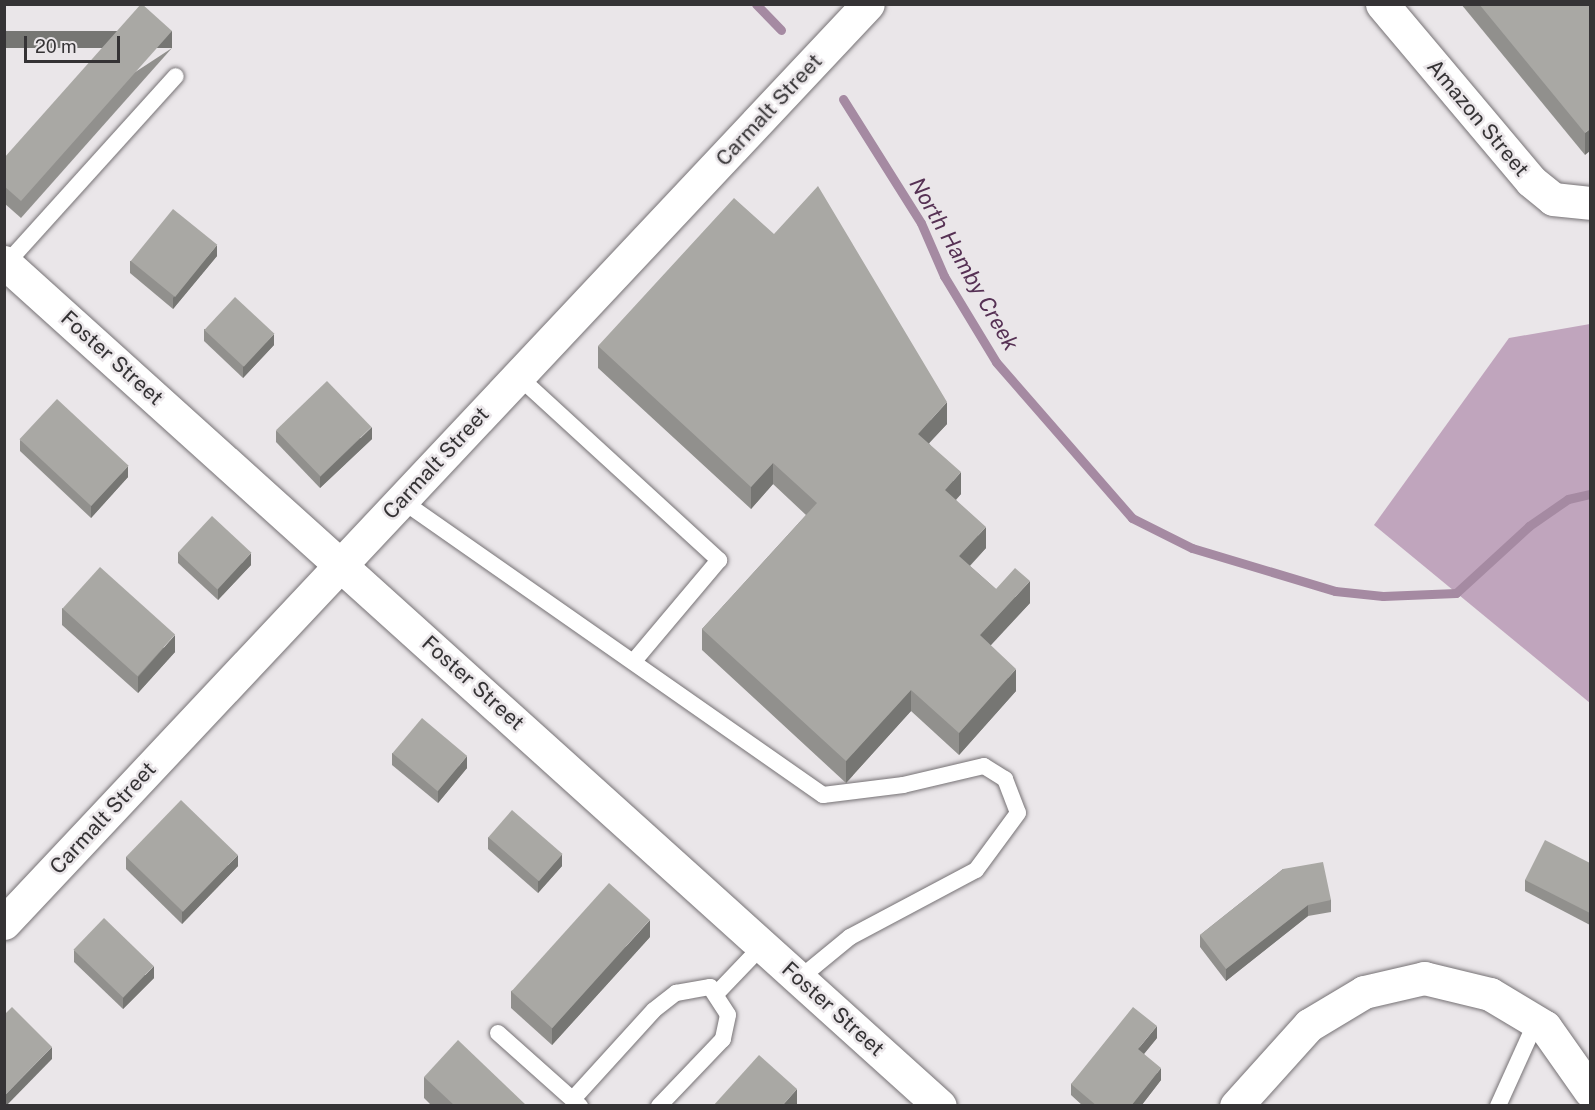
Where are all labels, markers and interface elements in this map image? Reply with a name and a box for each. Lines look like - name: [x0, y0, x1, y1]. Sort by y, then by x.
- scale bar: [27, 24, 123, 62]
- text: 20 m: [35, 36, 77, 57]
- street label: Carmalt Street: [711, 49, 827, 171]
- street label: Amazon Street: [1422, 54, 1534, 182]
- water label: North Hamby Creek: [904, 173, 1024, 355]
- street label: Foster Street: [56, 306, 168, 410]
- street label: Carmalt Street: [378, 402, 494, 524]
- street label: Foster Street: [417, 631, 529, 735]
- street label: Carmalt Street: [45, 757, 161, 879]
- street label: Foster Street: [777, 957, 889, 1061]

